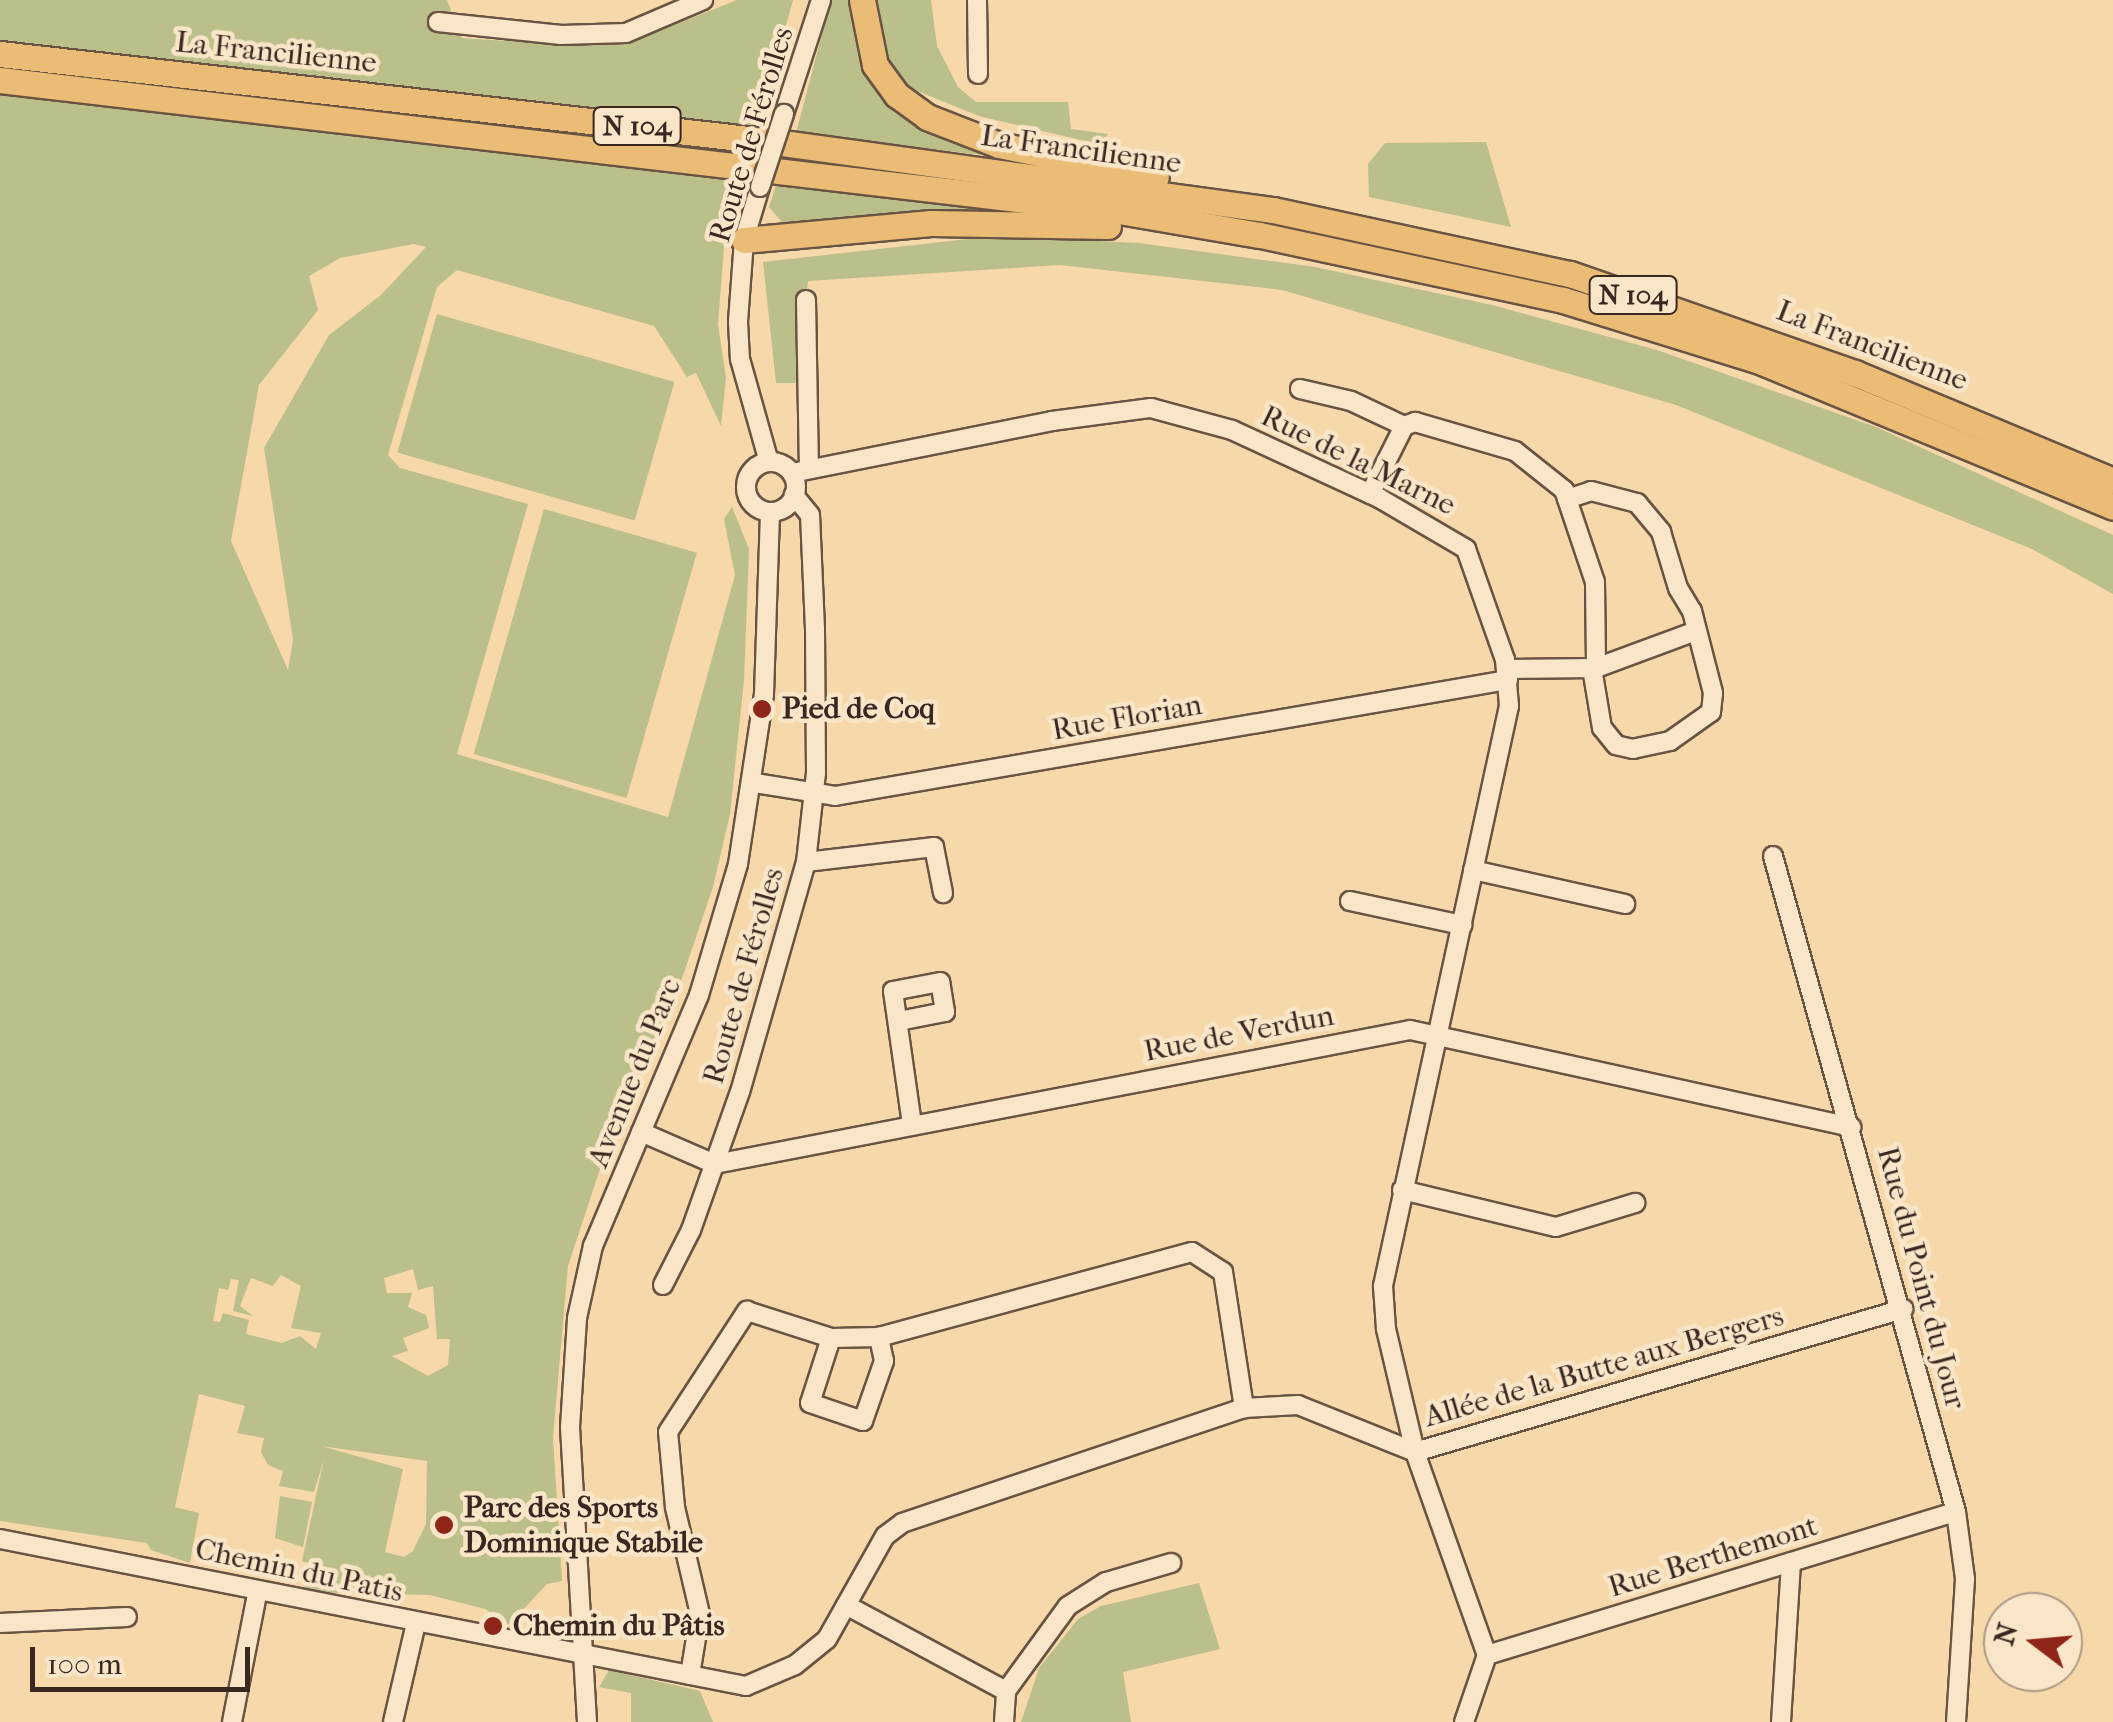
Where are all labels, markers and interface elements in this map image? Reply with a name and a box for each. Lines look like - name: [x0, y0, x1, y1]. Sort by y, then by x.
- street label: Route de Férolles: [702, 23, 802, 247]
- street label: La Francilienne: [174, 25, 378, 81]
- road number: N 104: [592, 103, 682, 149]
- street label: La Francilienne: [979, 118, 1183, 182]
- road number: N 104: [1588, 272, 1678, 318]
- street label: La Francilienne: [1771, 293, 1973, 399]
- street label: Rue de la Marne: [1255, 398, 1461, 524]
- street label: Rue Florian: [1049, 687, 1205, 749]
- place label: Pied de Coq: [782, 691, 935, 727]
- marker: Pied de Coq: [751, 698, 773, 720]
- street label: Route de Férolles: [696, 864, 792, 1088]
- street label: Avenue du Parc: [581, 973, 689, 1173]
- street label: Rue de Verdun: [1141, 998, 1337, 1070]
- street label: Rue du Point du Jour: [1869, 1143, 1973, 1413]
- street label: Allée de la Butte aux Bergers: [1420, 1298, 1788, 1436]
- place label: Parc des Sports Dominique Stabile: [464, 1490, 703, 1560]
- street label: Rue Berthemont: [1604, 1508, 1822, 1606]
- marker: Parc des Sports Dominique Stabile: [433, 1514, 455, 1536]
- street label: Chemin du Patis: [192, 1531, 406, 1611]
- north arrow: [1983, 1592, 2083, 1692]
- place label: Chemin du Pâtis: [513, 1608, 724, 1644]
- marker: Chemin du Pâtis: [482, 1615, 504, 1637]
- text: N: [1987, 1619, 2024, 1649]
- scale bar: [35, 1627, 255, 1689]
- text: 100 m: [47, 1647, 122, 1682]

